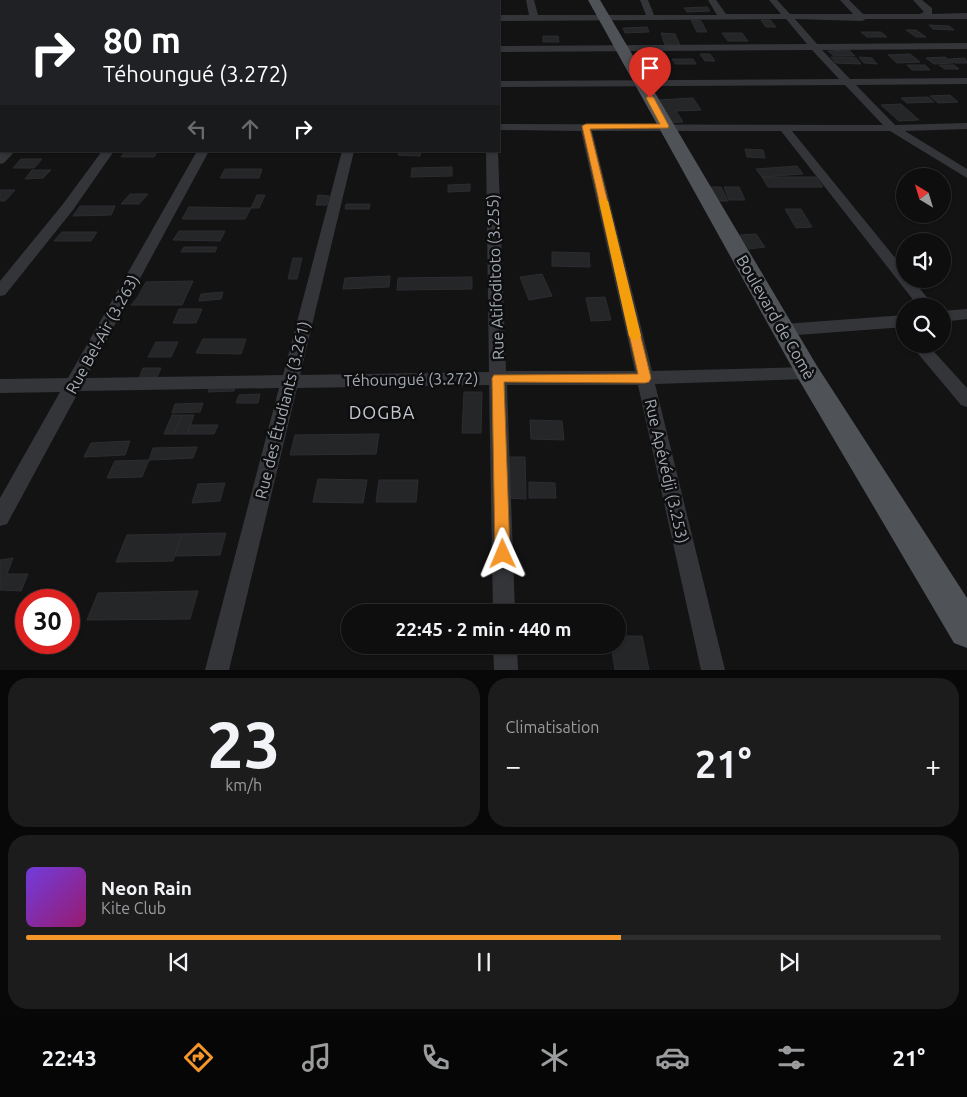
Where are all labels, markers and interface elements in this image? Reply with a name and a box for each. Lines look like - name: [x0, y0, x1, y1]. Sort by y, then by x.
- icon: right: [20, 20, 85, 85]
- text: 80 m: [103, 20, 181, 60]
- pin: [629, 47, 671, 98]
- icon: arrive: [636, 54, 664, 82]
- text: Téhoungué (3.272): [103, 61, 288, 86]
- icon: left: [183, 115, 211, 143]
- icon: ahead: [236, 115, 264, 143]
- icon: right: [289, 115, 317, 143]
- north arrow: [896, 168, 951, 222]
- map controls: [896, 168, 951, 353]
- street label: Rue Atifoditoto (3.255): [483, 194, 508, 360]
- button: sound: [896, 233, 951, 288]
- street label: Boulevard de Comè: [733, 252, 819, 382]
- street label: Rue Bel-Air (3.263): [62, 271, 143, 397]
- button: search: [896, 298, 951, 353]
- street label: Rue des Étudiants (3.261): [249, 319, 314, 501]
- street label: Téhoungué (3.272): [344, 369, 479, 390]
- street label: Rue Apévédji (3.253): [641, 397, 692, 545]
- district label: DOGBA: [349, 402, 415, 422]
- position arrow: [476, 527, 528, 579]
- speed limit sign: 30: [15, 589, 80, 654]
- text: 22:45 · 2 min · 440 m: [396, 618, 571, 640]
- text: 23: [207, 707, 280, 780]
- text: Climatisation: [506, 718, 599, 736]
- text: 21°: [695, 743, 751, 785]
- text: −: [506, 750, 521, 781]
- text: +: [925, 750, 941, 781]
- text: km/h: [225, 776, 262, 794]
- text: Neon Rain: [101, 877, 192, 899]
- text: Kite Club: [101, 899, 166, 917]
- icon: previous: [165, 948, 193, 976]
- icon: pause: [470, 948, 498, 976]
- icon: next: [775, 948, 803, 976]
- icon: directions: [181, 1040, 216, 1075]
- icon: music: [299, 1040, 334, 1075]
- icon: phone: [418, 1040, 453, 1075]
- icon: climate: [537, 1040, 572, 1075]
- icon: car: [655, 1040, 690, 1075]
- icon: filters: [774, 1040, 809, 1075]
- text: 22:43: [42, 1045, 97, 1070]
- text: 21°: [892, 1045, 925, 1070]

